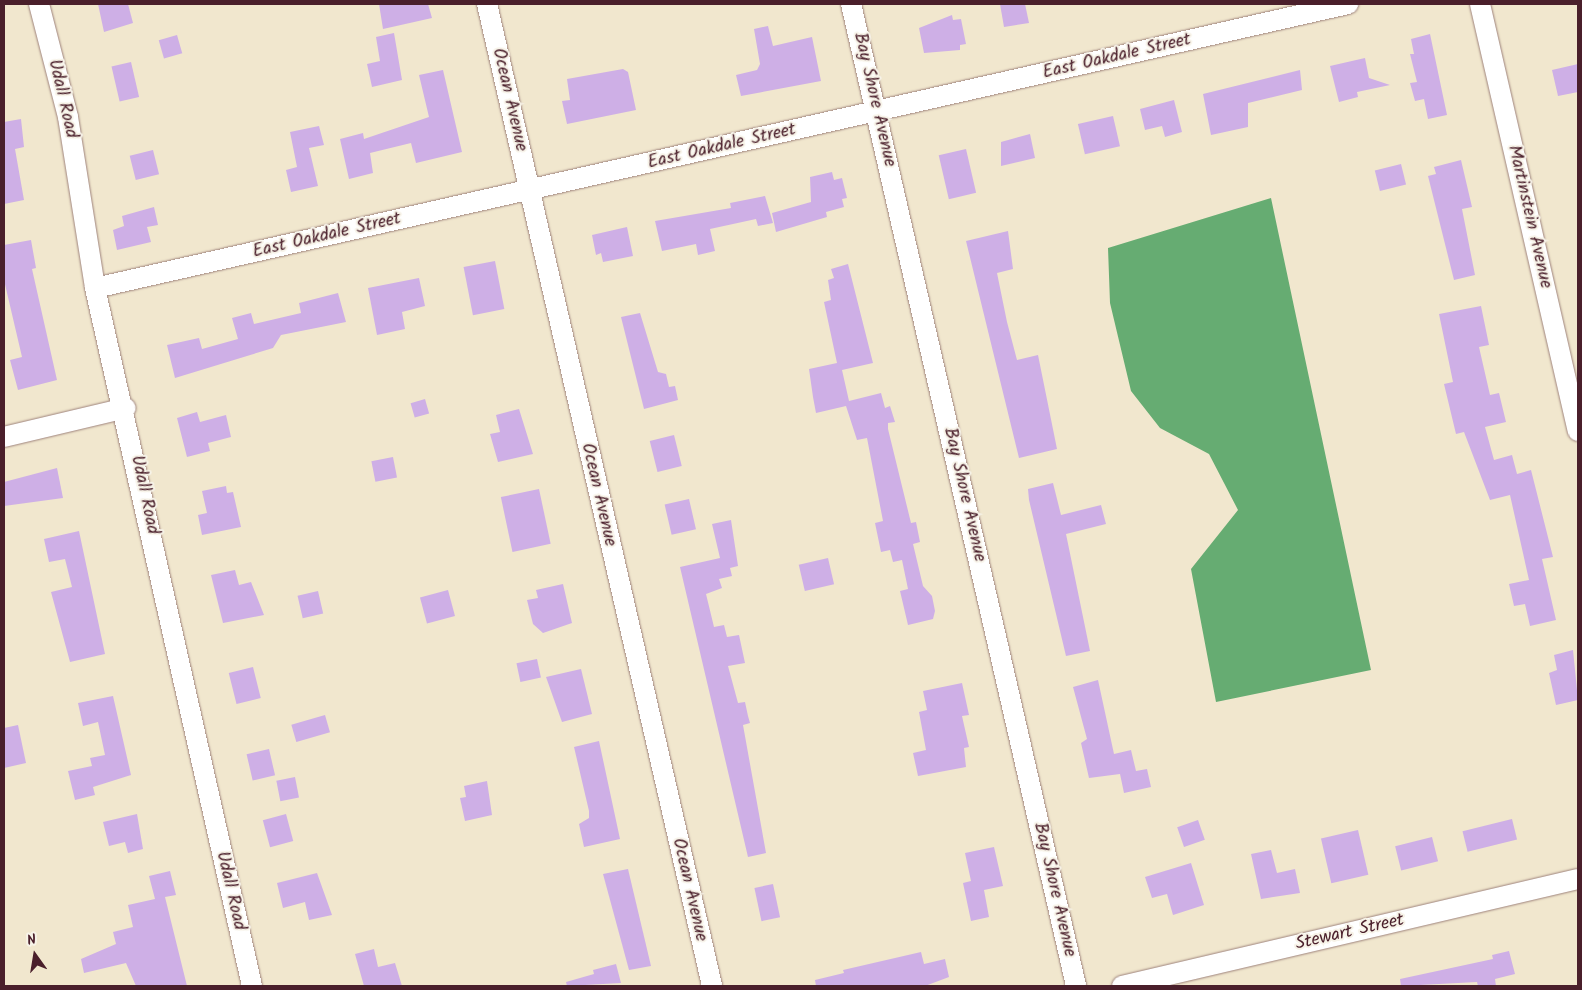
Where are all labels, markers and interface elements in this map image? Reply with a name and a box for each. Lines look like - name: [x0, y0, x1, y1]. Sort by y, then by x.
- street label: East Oakdale Street: [1041, 29, 1193, 85]
- street label: Bay Shore Avenue: [848, 31, 900, 169]
- street label: Ocean Avenue: [487, 46, 531, 154]
- street label: Udall Road: [42, 57, 82, 141]
- street label: East Oakdale Street: [646, 119, 798, 175]
- street label: Martinstein Avenue: [1502, 143, 1556, 291]
- street label: East Oakdale Street: [251, 208, 403, 264]
- street label: Bay Shore Avenue: [938, 426, 990, 564]
- street label: Ocean Avenue: [576, 441, 620, 549]
- street label: Udall Road: [125, 453, 163, 537]
- street label: Bay Shore Avenue: [1028, 821, 1080, 959]
- street label: Ocean Avenue: [667, 836, 711, 944]
- street label: Udall Road: [210, 849, 250, 933]
- street label: Stewart Street: [1294, 910, 1406, 956]
- text: N: [25, 929, 38, 952]
- north arrow: [10, 930, 60, 980]

